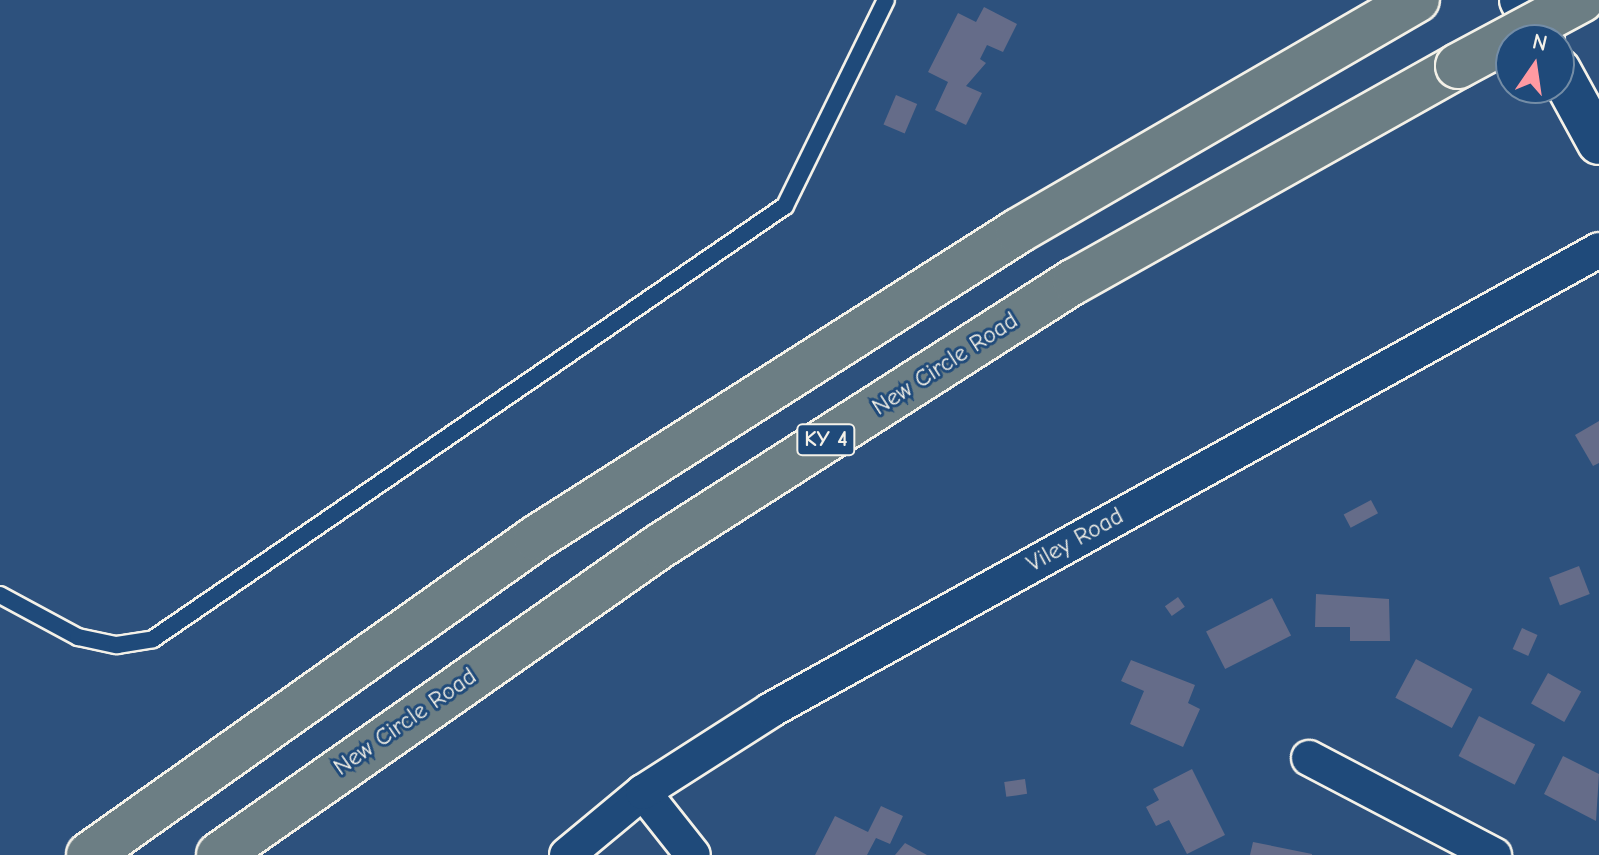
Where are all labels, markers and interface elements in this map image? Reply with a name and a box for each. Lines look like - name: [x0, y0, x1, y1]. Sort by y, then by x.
- north arrow: [1495, 24, 1575, 104]
- text: N: [1530, 28, 1550, 57]
- street label: New Circle Road: [867, 306, 1023, 422]
- road number: KY 4: [796, 422, 856, 458]
- street label: Viley Road: [1022, 502, 1128, 578]
- street label: New Circle Road: [328, 662, 482, 782]

